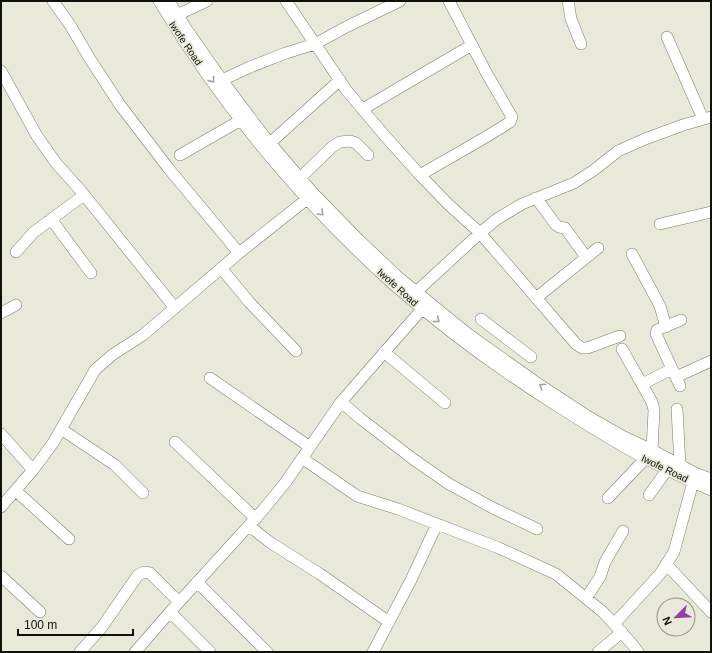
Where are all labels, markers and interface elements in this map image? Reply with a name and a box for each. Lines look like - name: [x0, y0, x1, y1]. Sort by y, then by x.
- street label: Iwofe Road: [167, 19, 204, 67]
- one-way arrow: [207, 76, 214, 83]
- one-way arrow: [316, 208, 323, 216]
- street label: Iwofe Road: [375, 266, 420, 308]
- one-way arrow: [432, 316, 439, 323]
- one-way arrow: [539, 383, 546, 391]
- street label: Iwofe Road: [640, 452, 690, 484]
- north arrow: [656, 597, 696, 637]
- scale bar: [18, 611, 133, 637]
- text: N: [660, 615, 674, 627]
- text: 100 m: [24, 618, 57, 632]

